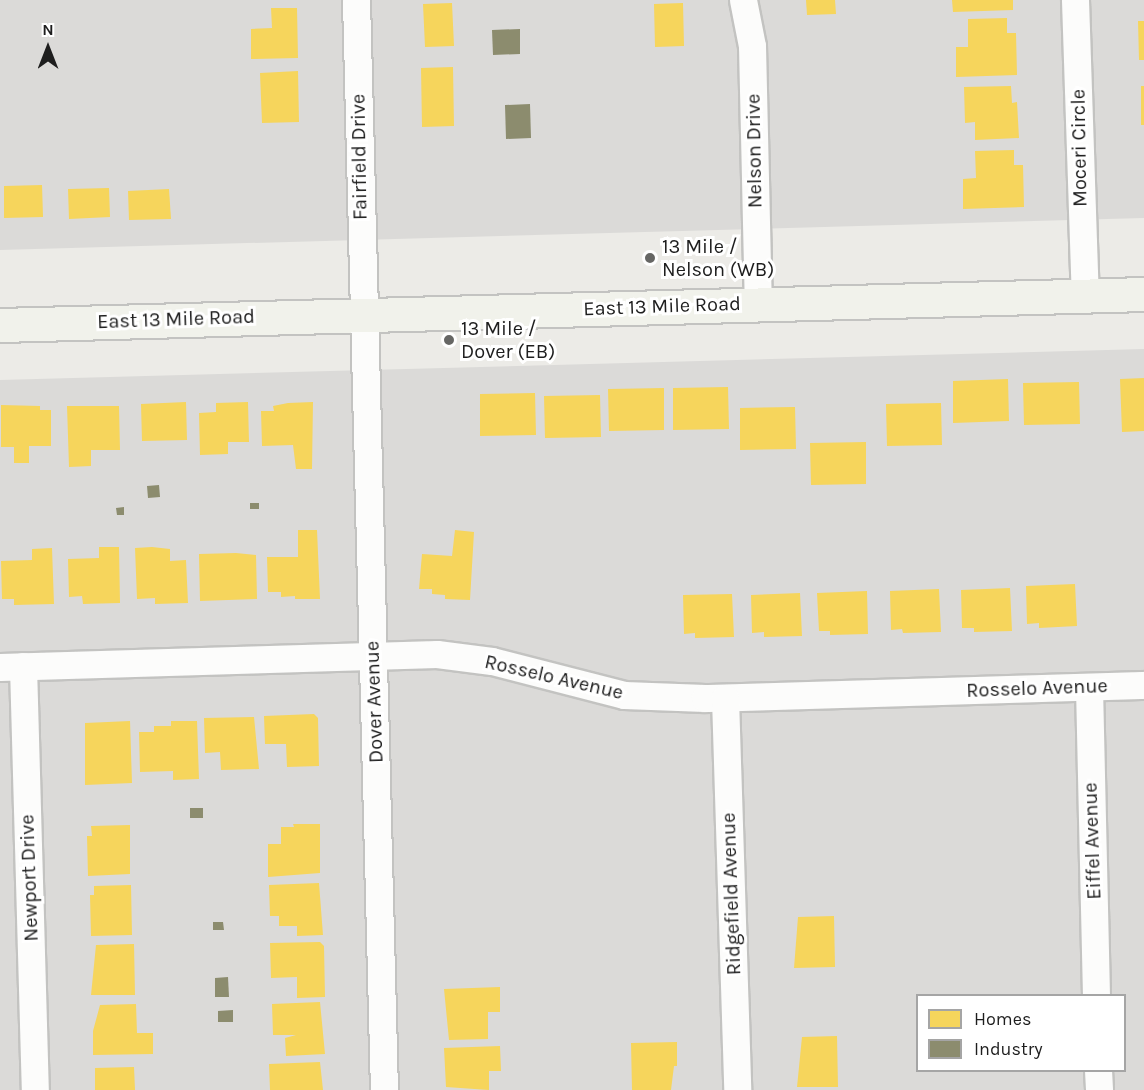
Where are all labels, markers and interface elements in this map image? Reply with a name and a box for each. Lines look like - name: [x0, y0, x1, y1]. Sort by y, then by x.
- north arrow: [18, 18, 78, 78]
- text: N: [42, 20, 54, 39]
- street label: Moceri Circle: [1066, 89, 1092, 207]
- street label: Fairfield Drive: [346, 94, 372, 220]
- street label: Nelson Drive: [741, 94, 767, 208]
- place label: 13 Mile / Nelson (WB): [662, 234, 774, 281]
- marker: 13 Mile / Nelson (WB): [643, 251, 657, 265]
- street label: East 13 Mile Road: [583, 291, 741, 321]
- street label: East 13 Mile Road: [97, 304, 255, 334]
- place label: 13 Mile / Dover (EB): [461, 316, 555, 363]
- marker: 13 Mile / Dover (EB): [442, 333, 456, 347]
- street label: Dover Avenue: [360, 640, 388, 764]
- street label: Rosselo Avenue: [482, 649, 626, 705]
- street label: Rosselo Avenue: [966, 674, 1108, 702]
- street label: Eiffel Avenue: [1078, 782, 1106, 900]
- street label: Ridgefield Avenue: [716, 812, 746, 976]
- street label: Newport Drive: [15, 814, 43, 942]
- legend: [916, 994, 1126, 1072]
- text: Homes: [974, 1008, 1031, 1030]
- text: Industry: [974, 1038, 1043, 1060]

